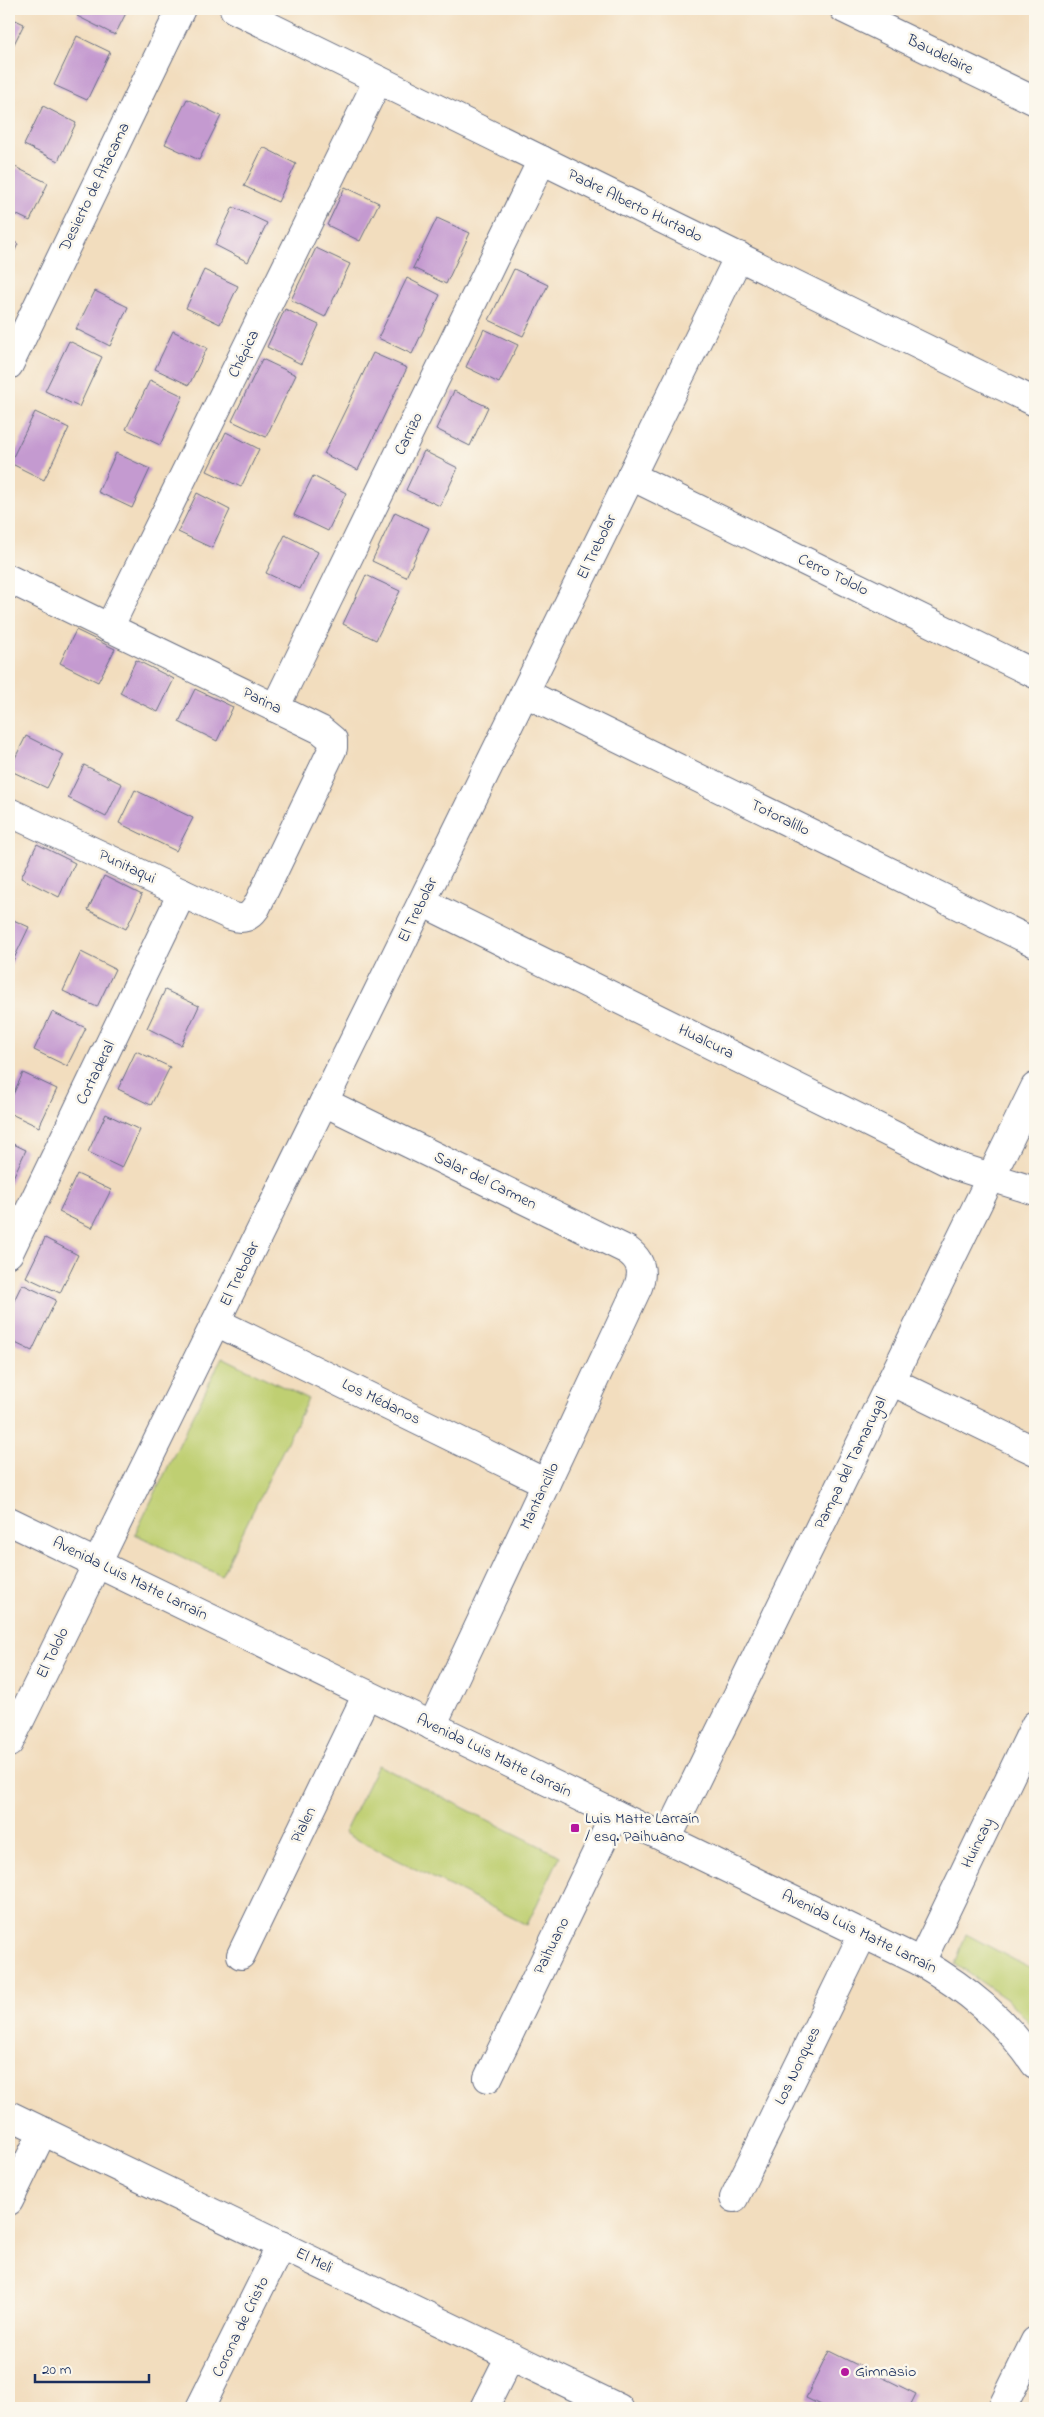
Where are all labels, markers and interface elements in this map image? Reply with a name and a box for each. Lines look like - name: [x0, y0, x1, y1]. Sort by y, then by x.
- street label: Baudelaire: [902, 28, 978, 82]
- street label: Desierto de Atacama: [53, 119, 137, 256]
- street label: Padre Alberto Hurtado: [563, 163, 707, 249]
- street label: Chépica: [222, 326, 266, 382]
- street label: Carrizo: [388, 408, 430, 460]
- street label: El Trebolar: [571, 510, 623, 584]
- street label: Cerro Tololo: [794, 548, 872, 602]
- street label: Parina: [238, 681, 286, 721]
- street label: Totoralillo: [746, 793, 814, 843]
- street label: Punitaqui: [94, 843, 160, 891]
- street label: El Trebolar: [392, 873, 444, 947]
- street label: Hualcura: [674, 1018, 738, 1066]
- street label: Cortaderal: [70, 1037, 122, 1109]
- street label: Salar del Carmen: [429, 1146, 541, 1216]
- street label: El Trebolar: [214, 1237, 266, 1311]
- street label: Los Médanos: [337, 1373, 425, 1431]
- street label: Pampa del Tamarugal: [808, 1392, 894, 1533]
- street label: Mantancillo: [514, 1458, 566, 1534]
- street label: Avenida Luis Matte Larraín: [48, 1531, 212, 1627]
- street label: El Tololo: [30, 1623, 76, 1683]
- street label: Avenida Luis Matte Larraín: [412, 1708, 576, 1804]
- street label: Pialen: [285, 1803, 323, 1847]
- place label: Luis Matte Larraín / esq. Paihuano: [585, 1807, 699, 1849]
- street label: Huincay: [955, 1813, 1001, 1872]
- marker: Luis Matte Larraín / esq. Paihuano: [569, 1822, 581, 1834]
- street label: Avenida Luis Matte Larraín: [777, 1884, 941, 1980]
- street label: Paihuano: [528, 1913, 576, 1979]
- street label: Los Nonques: [769, 2023, 827, 2109]
- street label: El Meli: [291, 2242, 337, 2280]
- street label: Corona de Cristo: [206, 2273, 276, 2381]
- scale bar: [35, 2352, 149, 2384]
- text: 20 m: [42, 2359, 72, 2381]
- place label: Gimnasio: [855, 2360, 916, 2384]
- marker: Gimnasio: [839, 2366, 851, 2378]

